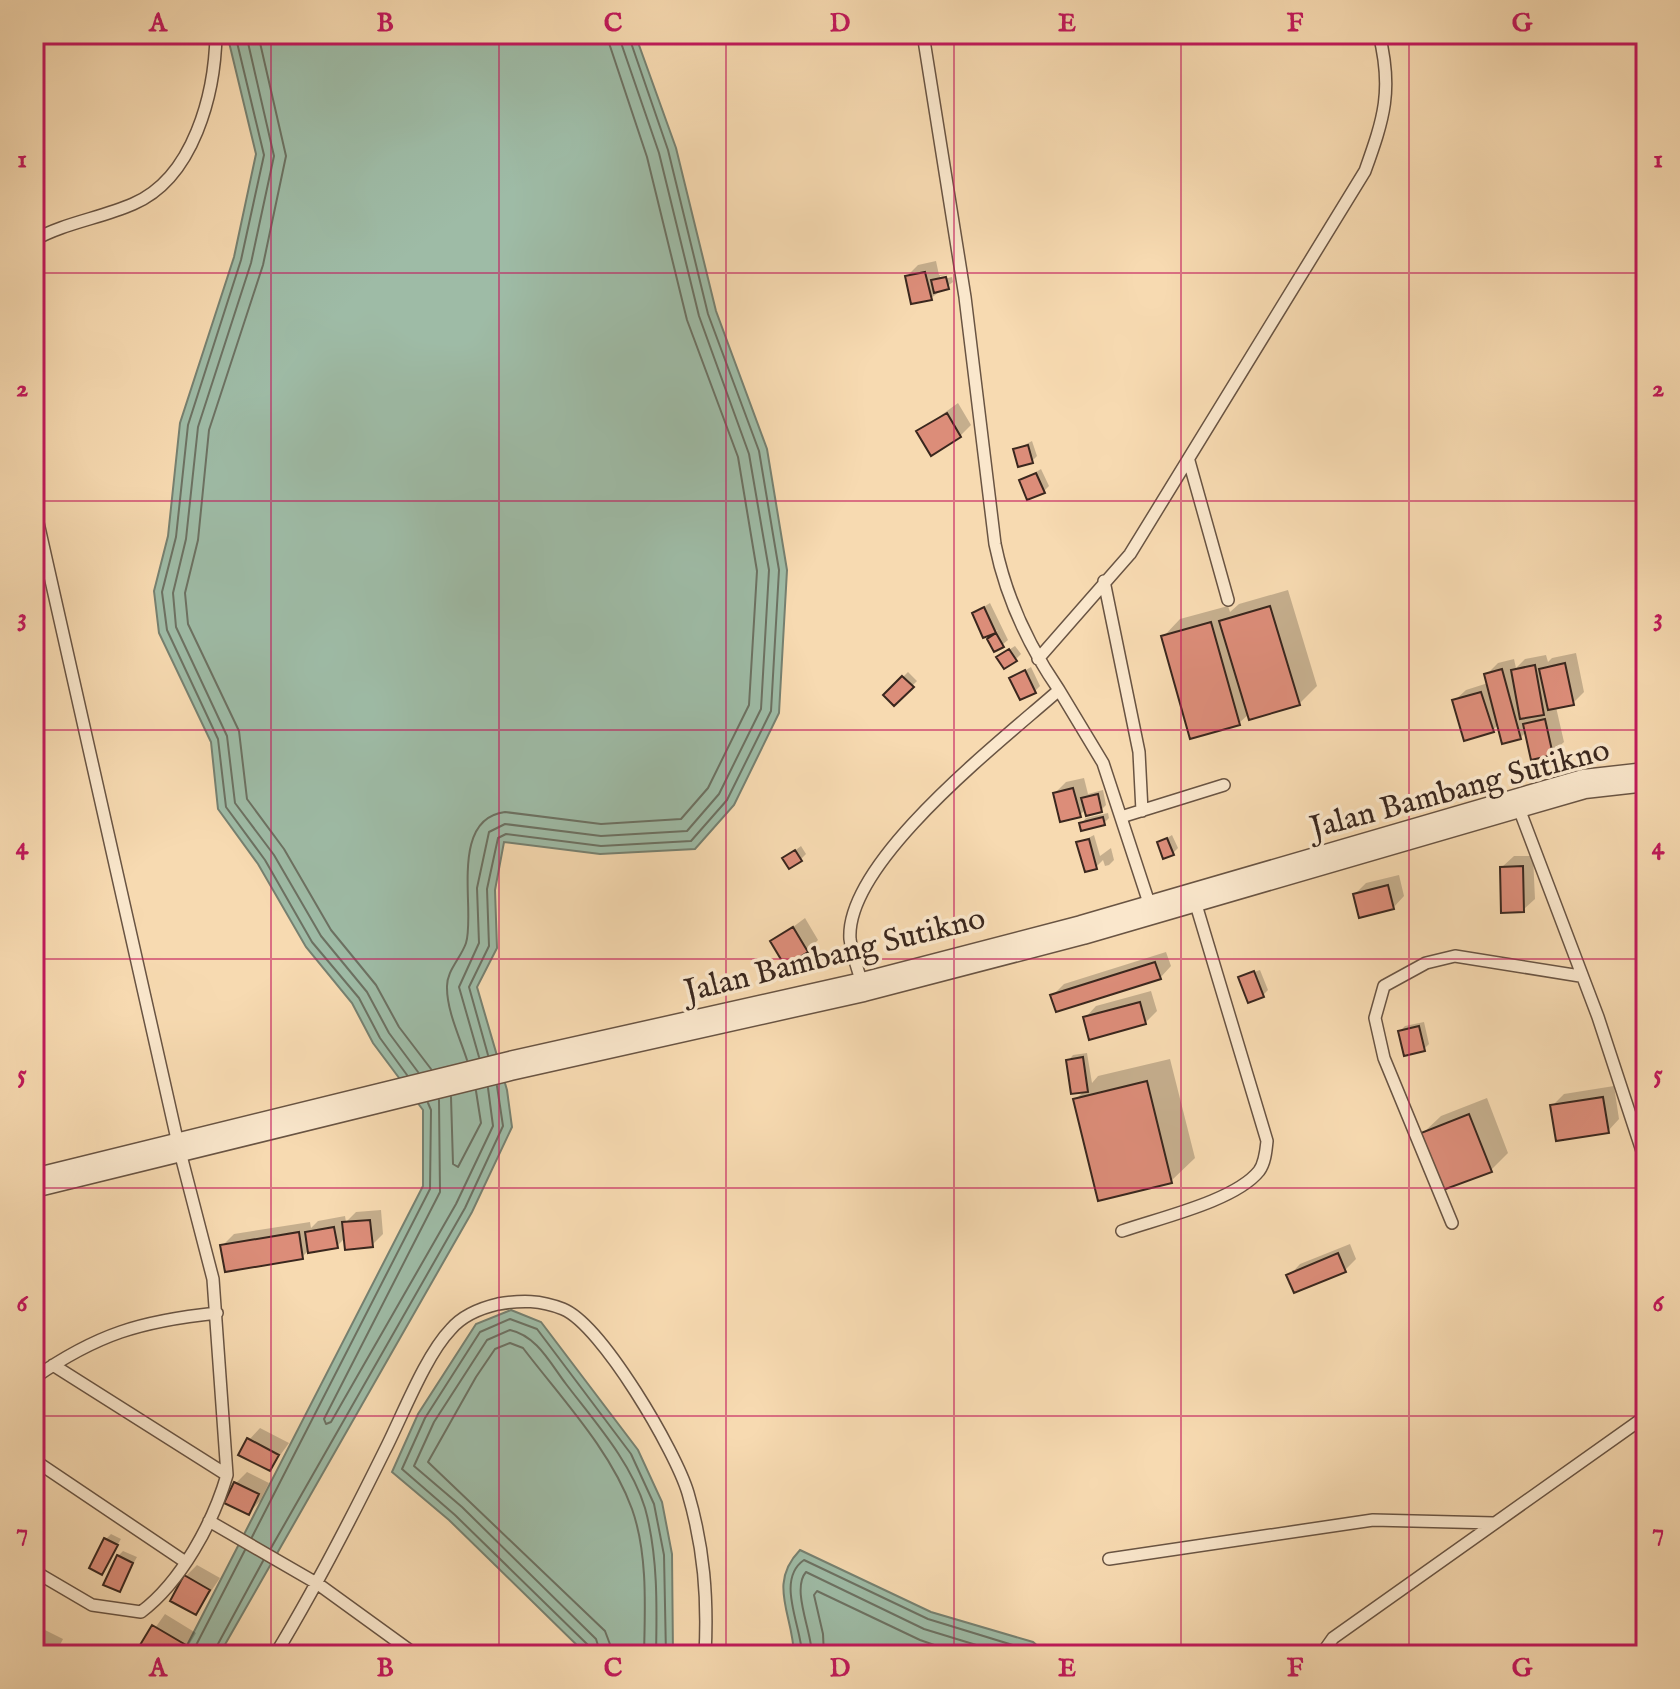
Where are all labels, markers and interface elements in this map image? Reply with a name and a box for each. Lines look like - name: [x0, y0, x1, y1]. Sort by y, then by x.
- text: A: [148, 7, 168, 40]
- text: B: [376, 7, 394, 40]
- text: C: [604, 7, 623, 40]
- text: D: [830, 7, 851, 40]
- text: E: [1058, 7, 1076, 40]
- text: F: [1287, 7, 1304, 40]
- text: G: [1512, 7, 1533, 40]
- text: 1: [17, 143, 27, 176]
- text: 1: [1653, 143, 1663, 176]
- text: 2: [16, 372, 28, 405]
- text: 2: [1652, 372, 1664, 405]
- text: 3: [17, 601, 27, 634]
- text: 3: [1653, 601, 1663, 634]
- street label: Jalan Bambang Sutikno: [1303, 730, 1614, 851]
- text: 4: [16, 830, 30, 863]
- text: 4: [1652, 830, 1666, 863]
- street label: Jalan Bambang Sutikno: [677, 899, 990, 1014]
- text: 5: [17, 1058, 27, 1091]
- text: 5: [1653, 1058, 1663, 1091]
- text: 6: [17, 1287, 29, 1320]
- text: 6: [1653, 1287, 1665, 1320]
- text: 7: [16, 1516, 28, 1549]
- text: 7: [1652, 1516, 1664, 1549]
- text: A: [148, 1652, 168, 1685]
- text: B: [376, 1652, 394, 1685]
- text: C: [604, 1652, 623, 1685]
- text: D: [830, 1652, 851, 1685]
- text: E: [1058, 1652, 1076, 1685]
- text: F: [1287, 1652, 1304, 1685]
- text: G: [1512, 1652, 1533, 1685]

